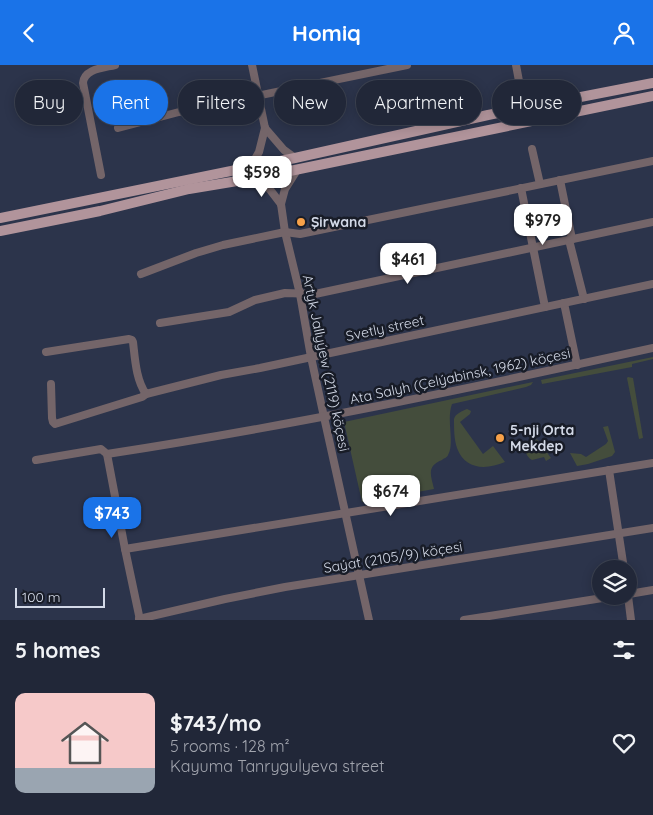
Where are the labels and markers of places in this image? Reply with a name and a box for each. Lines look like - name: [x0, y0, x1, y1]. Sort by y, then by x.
- pin: $598: [232, 155, 292, 198]
- pin: $979: [513, 203, 573, 246]
- place label: Şirwana: [311, 213, 366, 231]
- marker: Şirwana: [295, 216, 307, 228]
- pin: $461: [378, 243, 438, 285]
- place label: 5-nji Orta Mekdep: [510, 421, 574, 455]
- marker: 5-nji Orta Mekdep: [494, 432, 506, 444]
- pin: $674: [361, 475, 421, 517]
- pin: $743: [82, 497, 142, 539]

